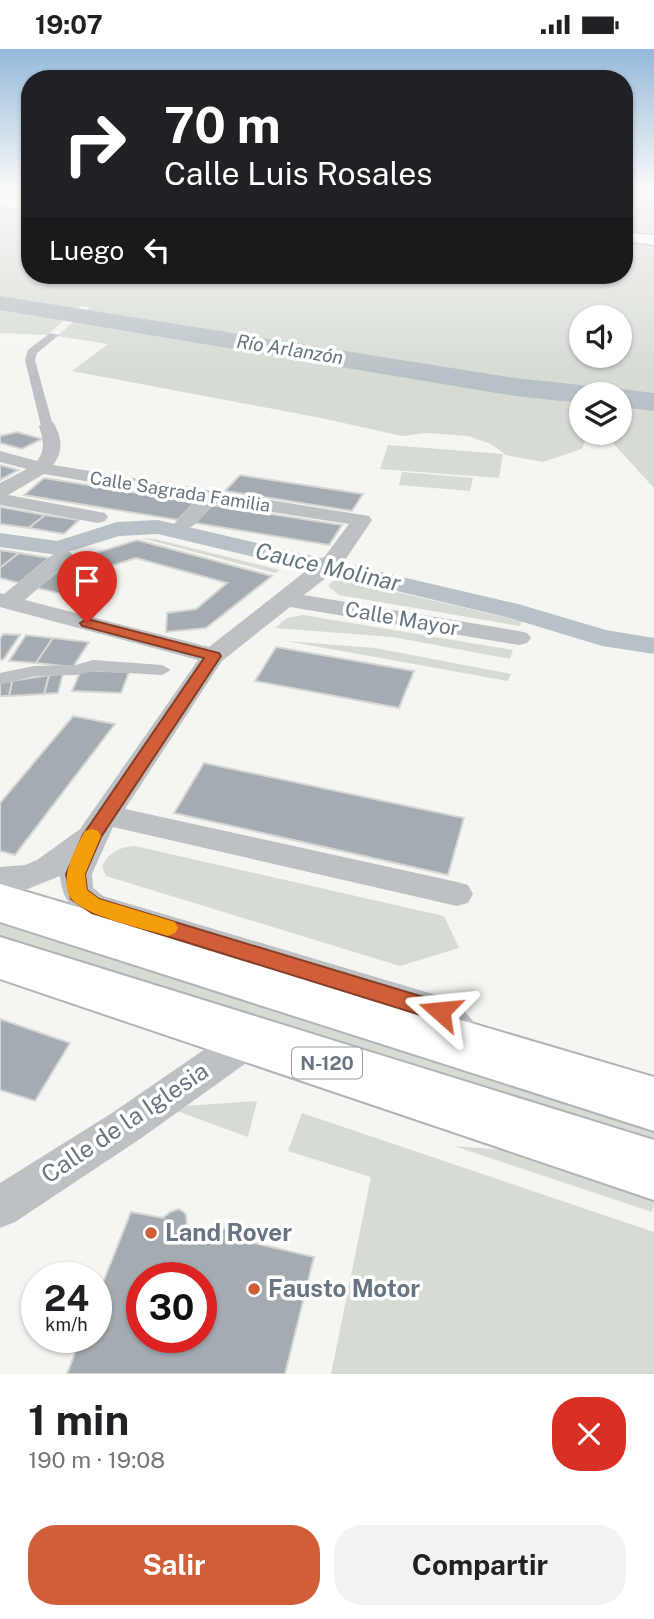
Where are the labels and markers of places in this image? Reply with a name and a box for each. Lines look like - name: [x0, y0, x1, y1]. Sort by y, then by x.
- pin: [57, 551, 117, 623]
- place label: Land Rover: [165, 1218, 292, 1246]
- marker: Land Rover: [143, 1225, 159, 1241]
- place label: Fausto Motor: [268, 1274, 420, 1302]
- marker: Fausto Motor: [246, 1281, 262, 1297]

